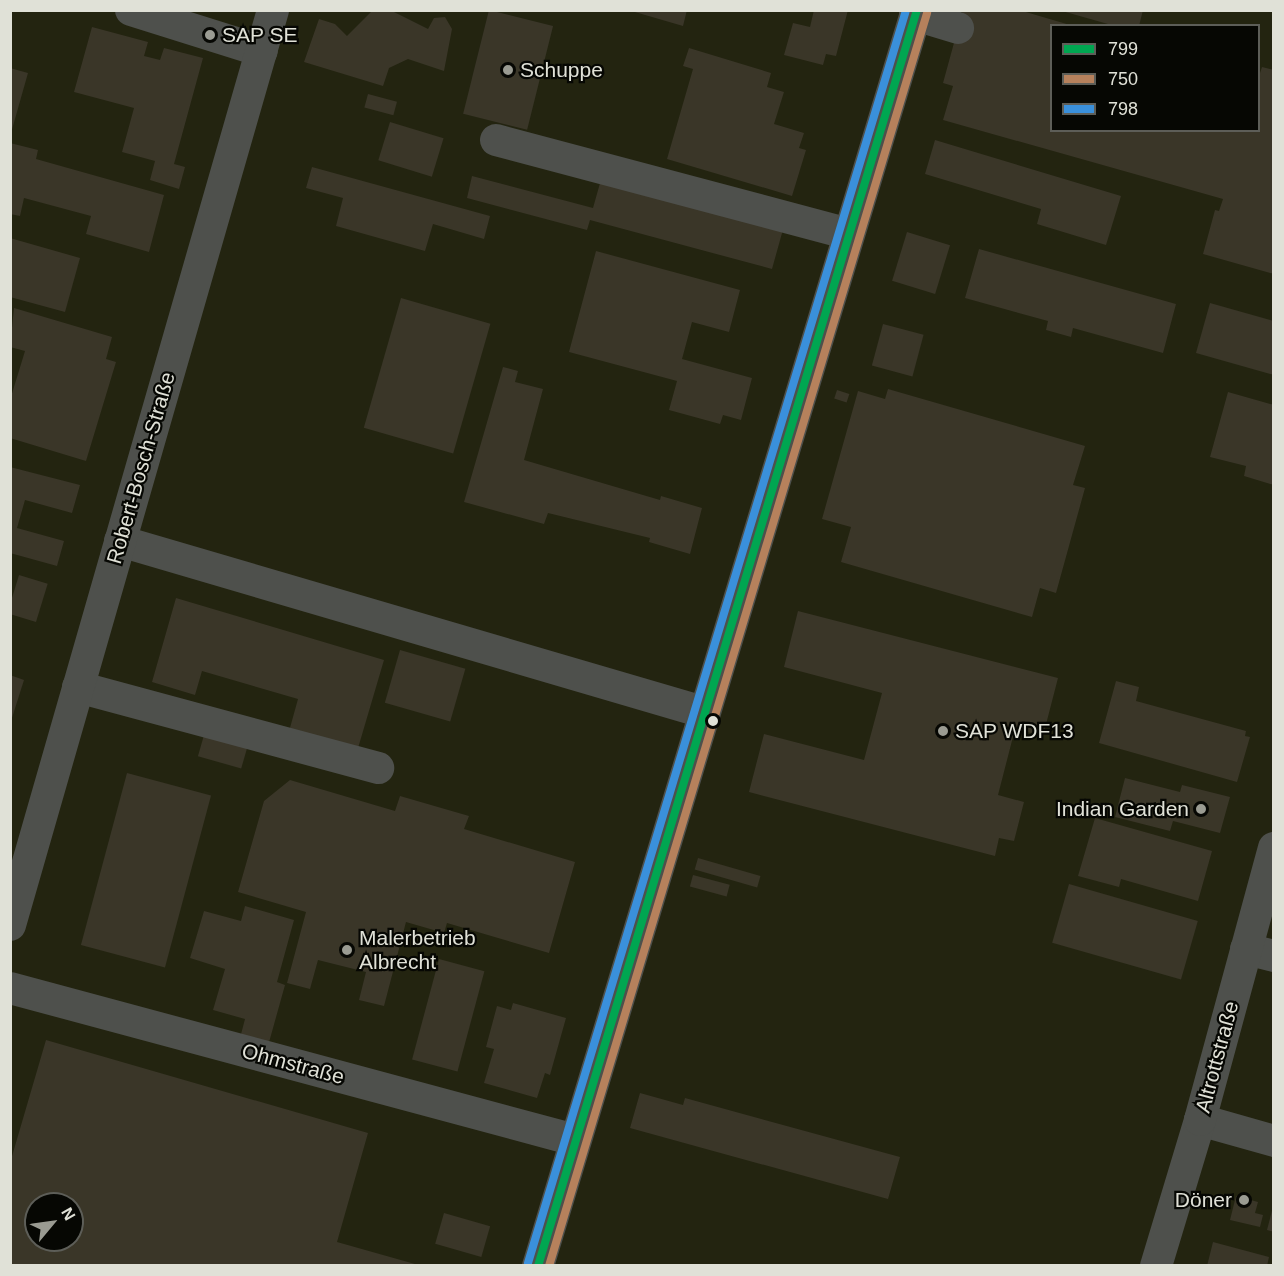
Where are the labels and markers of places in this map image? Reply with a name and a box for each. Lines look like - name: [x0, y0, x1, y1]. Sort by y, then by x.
- place label: SAP SE: [222, 22, 298, 48]
- marker: SAP SE: [203, 28, 217, 42]
- place label: Schuppe: [520, 57, 603, 83]
- marker: Schuppe: [501, 63, 515, 77]
- unlabelled marker: [707, 715, 719, 727]
- place label: SAP WDF13: [955, 718, 1074, 744]
- marker: SAP WDF13: [936, 724, 950, 738]
- place label: Indian Garden: [1056, 796, 1189, 822]
- marker: Indian Garden: [1194, 802, 1208, 816]
- place label: Malerbetrieb Albrecht: [359, 925, 476, 975]
- marker: Malerbetrieb Albrecht: [340, 943, 354, 957]
- place label: Döner: [1175, 1187, 1232, 1213]
- marker: Döner: [1237, 1193, 1251, 1207]

